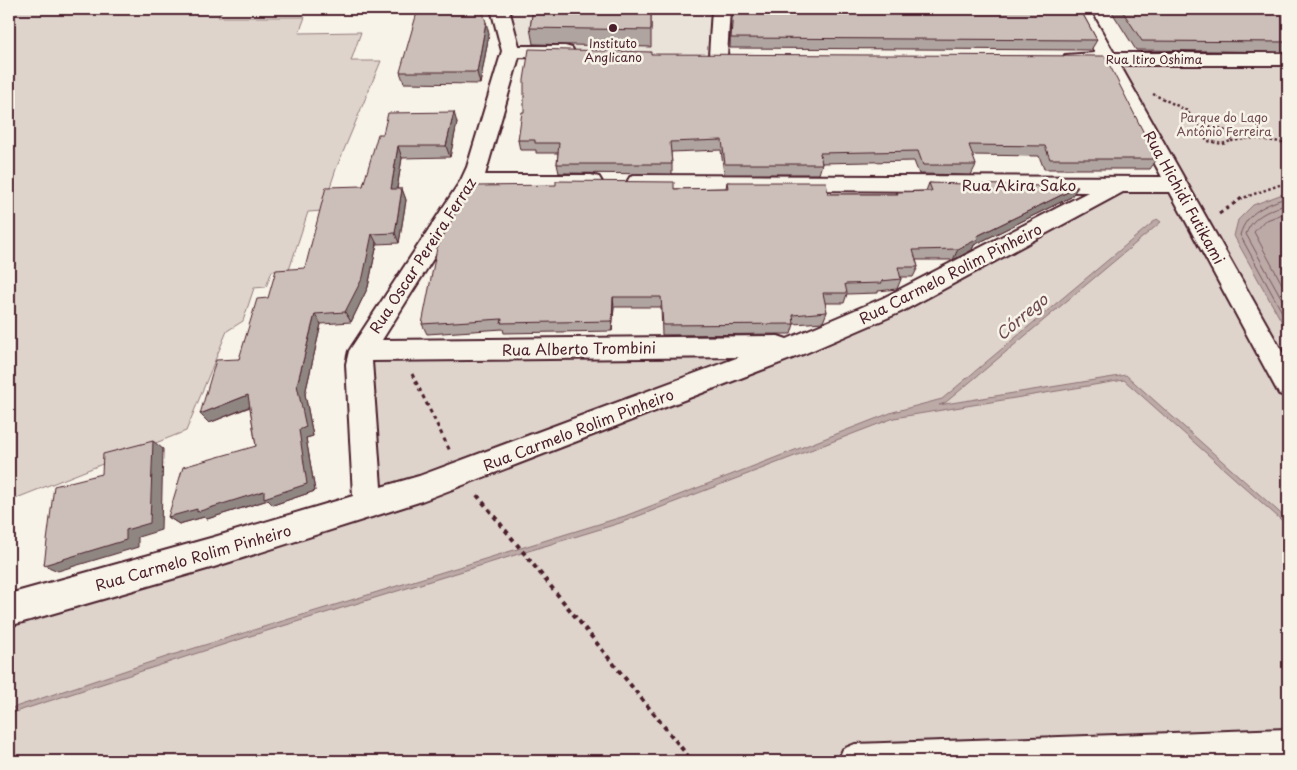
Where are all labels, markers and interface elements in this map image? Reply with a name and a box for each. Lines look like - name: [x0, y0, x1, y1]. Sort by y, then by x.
- marker: Instituto Anglicano: [607, 22, 619, 34]
- place label: Instituto Anglicano: [584, 34, 642, 66]
- street label: Rua Itiro Oshima: [1106, 50, 1203, 68]
- park label: Parque do Lago Antônio Ferreira: [1177, 108, 1272, 140]
- street label: Rua Hichidi Futikami: [1139, 126, 1231, 268]
- street label: Rua Oscar Pereira Ferraz: [363, 173, 481, 337]
- street label: Rua Akira Sako: [962, 173, 1076, 196]
- street label: Rua Carmelo Rolim Pinheiro: [854, 217, 1046, 329]
- water label: Córrego: [990, 286, 1053, 345]
- street label: Rua Alberto Trombini: [502, 335, 656, 361]
- street label: Rua Carmelo Rolim Pinheiro: [479, 382, 677, 476]
- street label: Rua Carmelo Rolim Pinheiro: [92, 518, 294, 596]

